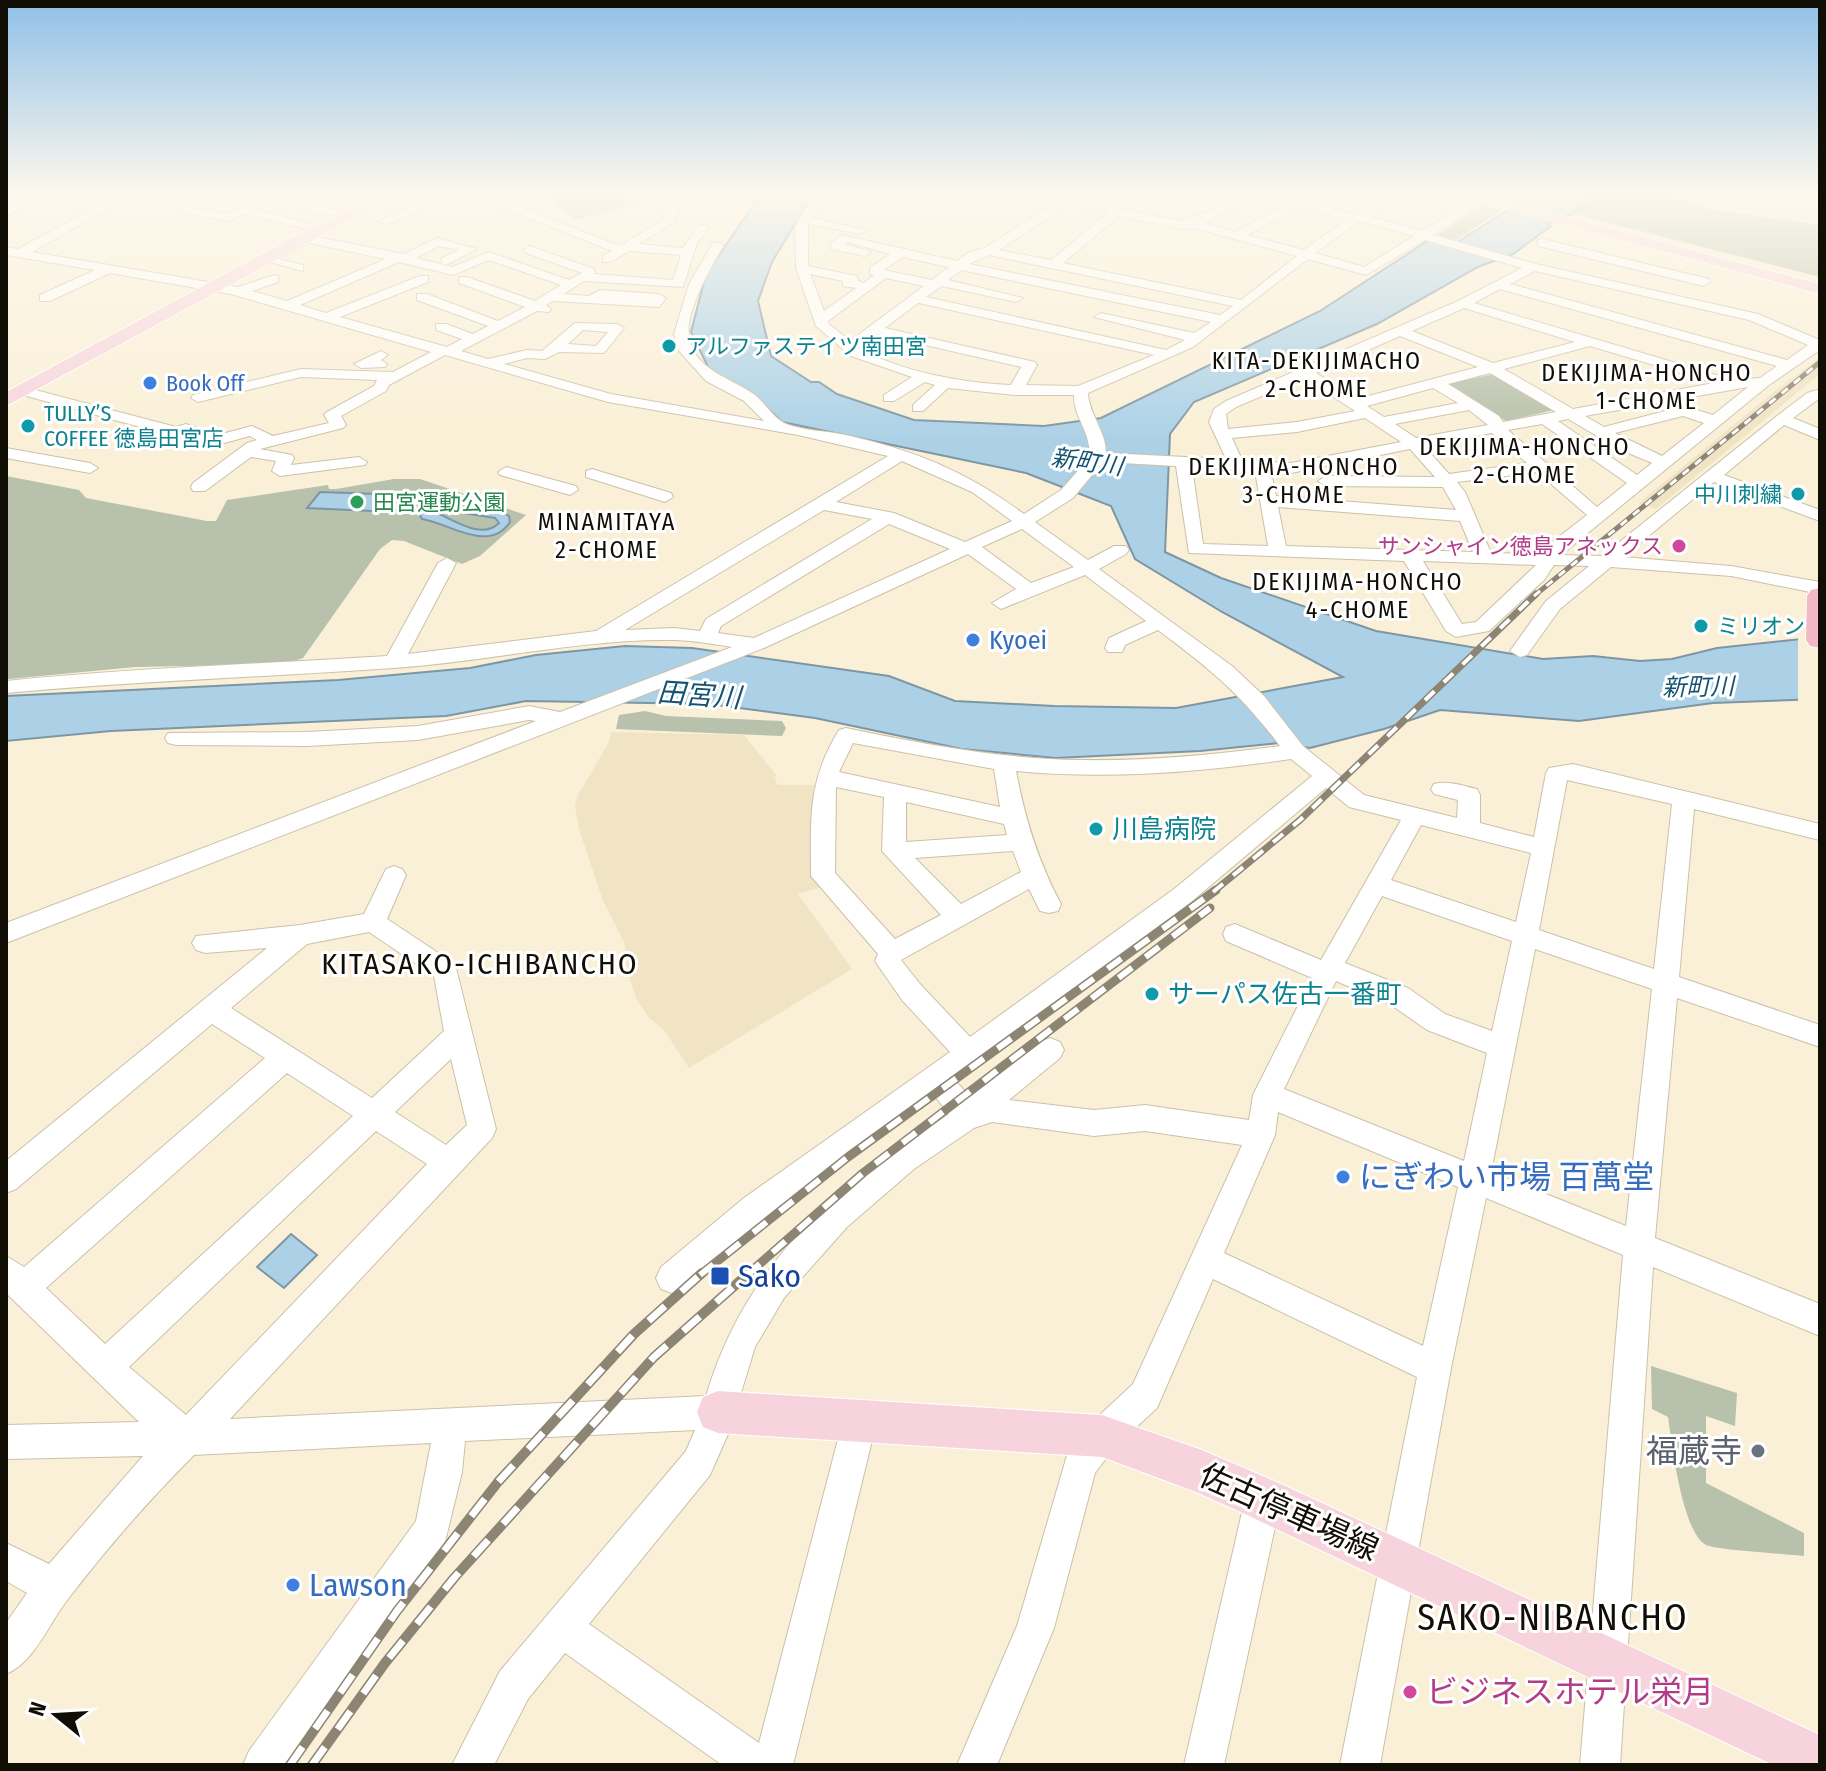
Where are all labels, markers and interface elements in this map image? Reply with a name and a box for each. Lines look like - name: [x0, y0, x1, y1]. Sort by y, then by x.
- place label: アルファステイツ南田宮: [685, 333, 927, 360]
- marker: アルファステイツ南田宮: [660, 337, 678, 355]
- district label: KITA-DEKIJIMACHO 2-CHOME: [1212, 347, 1422, 403]
- district label: DEKIJIMA-HONCHO 1-CHOME: [1541, 359, 1753, 415]
- place label: Book Off: [166, 370, 245, 397]
- marker: Book Off: [141, 374, 159, 392]
- place label: TULLY’S COFFEE 徳島田宮店: [44, 400, 224, 452]
- marker: TULLY’S COFFEE 徳島田宮店: [19, 417, 37, 435]
- district label: DEKIJIMA-HONCHO 2-CHOME: [1419, 433, 1631, 489]
- water label: 新町川: [1049, 443, 1128, 481]
- district label: DEKIJIMA-HONCHO 3-CHOME: [1188, 453, 1400, 509]
- place label: 中川刺繍: [1694, 481, 1782, 508]
- marker: 中川刺繍: [1789, 485, 1807, 503]
- place label: 田宮運動公園: [373, 489, 505, 516]
- marker: 田宮運動公園: [348, 493, 366, 511]
- district label: MINAMITAYA 2-CHOME: [538, 508, 676, 564]
- place label: サンシャイン徳島アネックス: [1378, 533, 1663, 560]
- marker: サンシャイン徳島アネックス: [1670, 537, 1688, 555]
- district label: DEKIJIMA-HONCHO 4-CHOME: [1252, 568, 1464, 624]
- place label: ミリオン: [1717, 613, 1805, 640]
- marker: ミリオン: [1692, 617, 1710, 635]
- place label: Kyoei: [989, 625, 1047, 656]
- marker: Kyoei: [964, 631, 982, 649]
- water label: 新町川: [1662, 672, 1737, 702]
- water label: 田宮川: [656, 676, 745, 715]
- place label: 川島病院: [1112, 814, 1216, 845]
- marker: 川島病院: [1087, 820, 1105, 838]
- district label: KITASAKO-ICHIBANCHO: [321, 946, 639, 982]
- place label: サーパス佐古一番町: [1168, 979, 1402, 1010]
- marker: サーパス佐古一番町: [1143, 985, 1161, 1003]
- place label: にぎわい市場 百萬堂: [1359, 1158, 1655, 1196]
- marker: にぎわい市場 百萬堂: [1334, 1168, 1352, 1186]
- place label: Sako: [738, 1257, 801, 1295]
- marker: Sako: [709, 1265, 731, 1287]
- place label: 福蔵寺: [1646, 1432, 1742, 1470]
- marker: 福蔵寺: [1749, 1442, 1767, 1460]
- street label: 佐古停車場線: [1194, 1456, 1384, 1568]
- place label: Lawson: [309, 1566, 407, 1604]
- marker: Lawson: [284, 1576, 302, 1594]
- district label: SAKO-NIBANCHO: [1417, 1596, 1689, 1640]
- place label: ビジネスホテル栄月: [1426, 1673, 1714, 1711]
- north arrow: [16, 1675, 96, 1755]
- marker: ビジネスホテル栄月: [1401, 1683, 1419, 1701]
- text: N: [23, 1699, 52, 1719]

